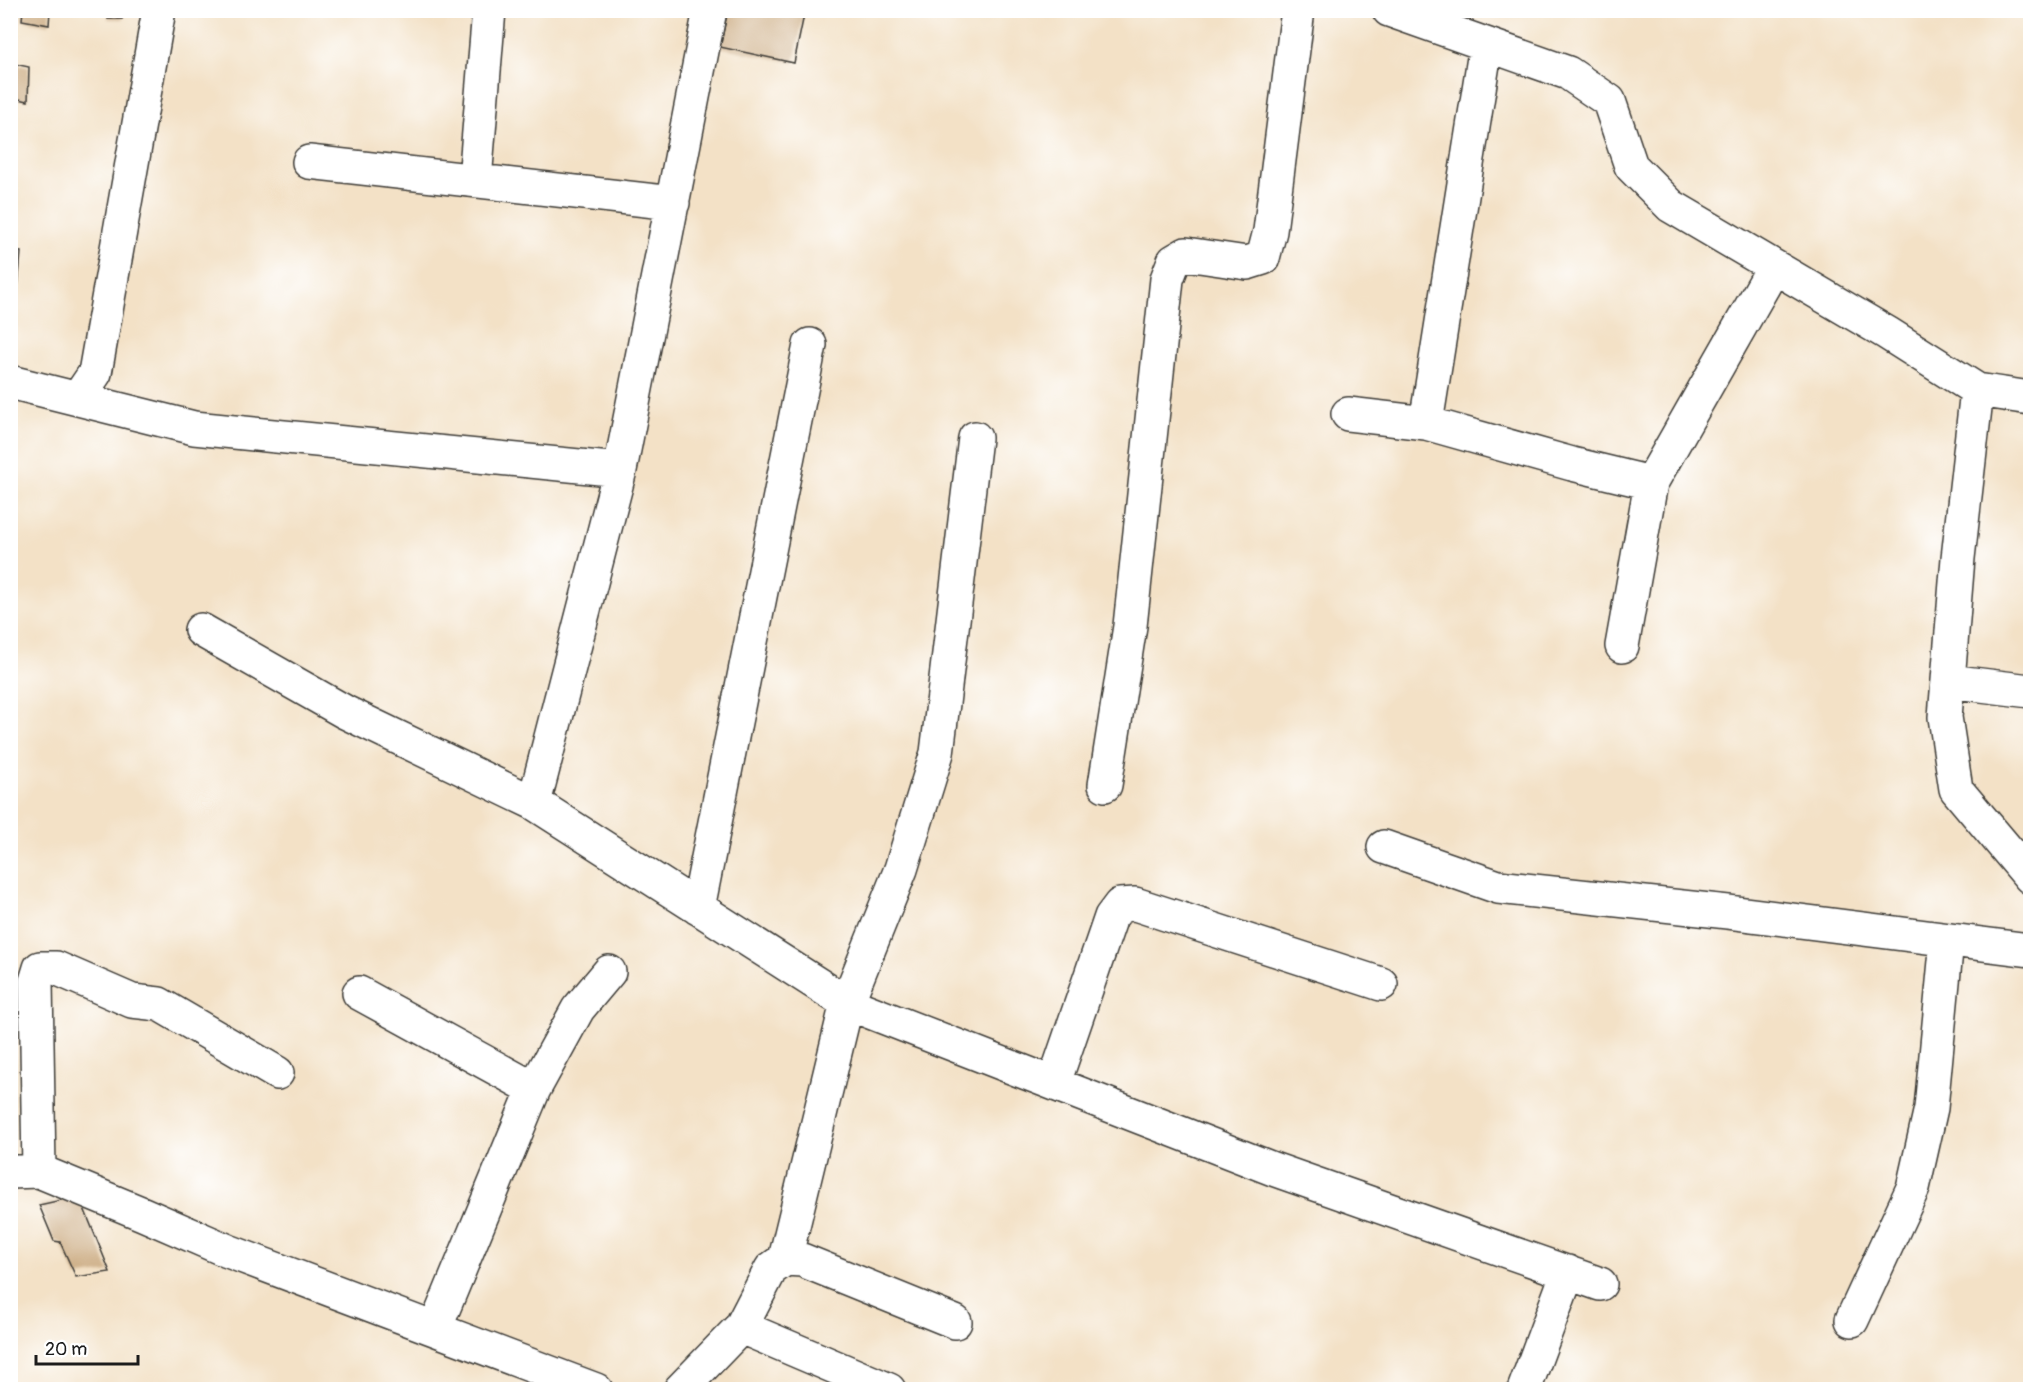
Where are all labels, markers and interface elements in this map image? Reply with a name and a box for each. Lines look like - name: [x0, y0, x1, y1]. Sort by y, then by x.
- scale bar: [36, 1328, 138, 1366]
- text: 20 m: [45, 1338, 87, 1361]

